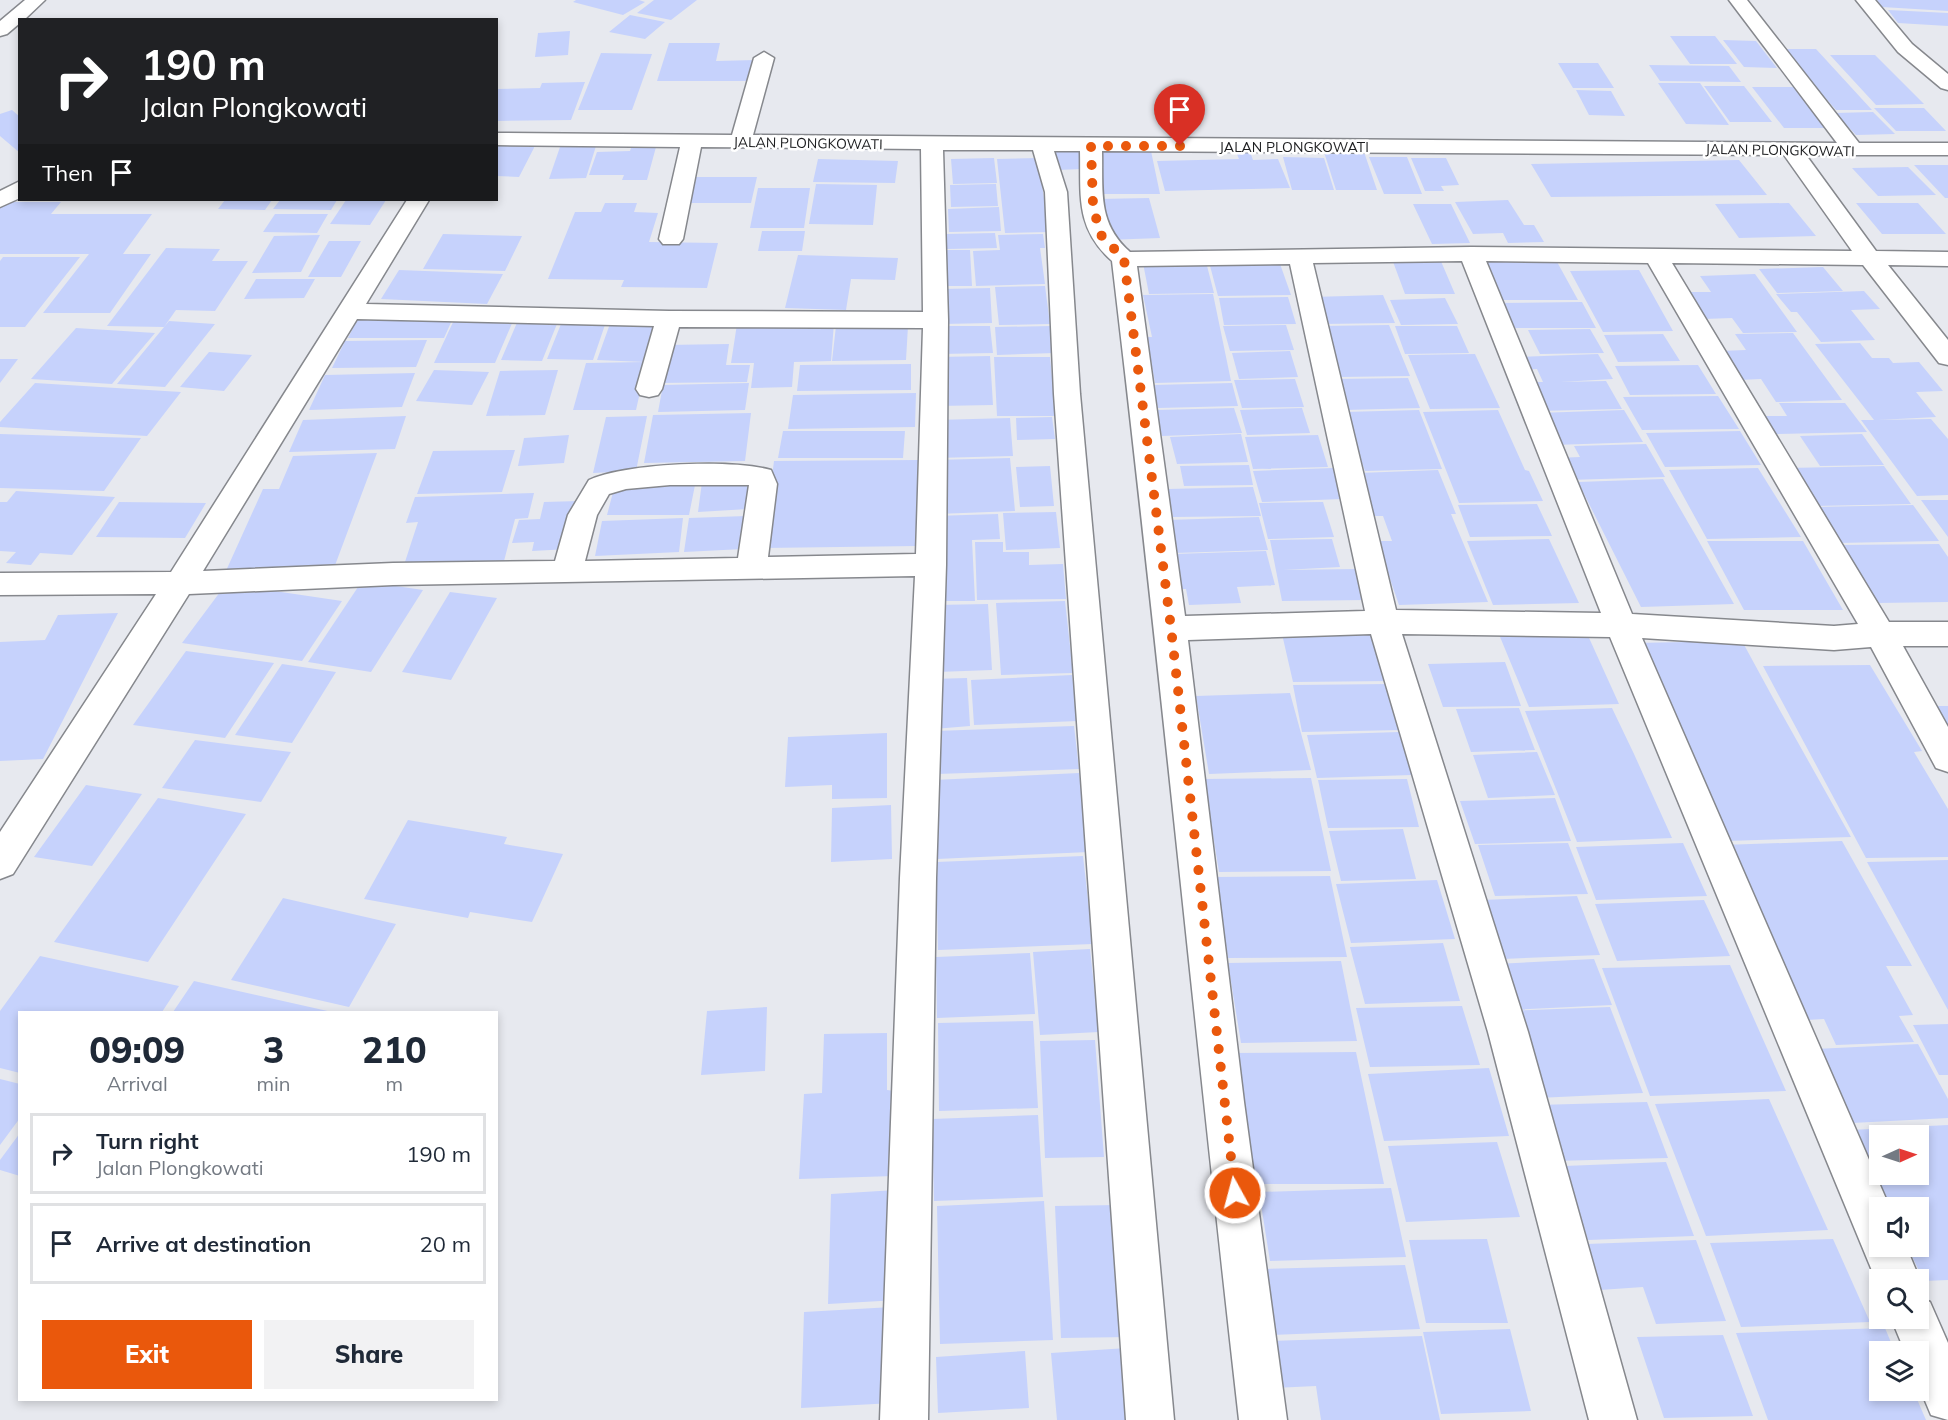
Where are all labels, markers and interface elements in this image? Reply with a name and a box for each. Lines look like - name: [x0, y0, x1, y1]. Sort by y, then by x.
- text: 190 m: [141, 38, 266, 91]
- icon: right: [42, 42, 120, 120]
- pin: [1154, 84, 1205, 146]
- text: Jalan Plongkowati: [141, 90, 367, 124]
- icon: arrive: [1163, 93, 1196, 126]
- street label: JALAN PLONGKOWATI: [733, 133, 883, 153]
- street label: JALAN PLONGKOWATI: [1219, 138, 1369, 156]
- street label: JALAN PLONGKOWATI: [1705, 140, 1855, 160]
- icon: arrive: [105, 156, 138, 189]
- text: Then: [42, 159, 93, 187]
- text: 09:09: [89, 1027, 185, 1072]
- text: 3: [263, 1027, 284, 1072]
- text: 210: [362, 1027, 427, 1072]
- text: Arrival: [107, 1071, 168, 1096]
- text: min: [256, 1071, 291, 1096]
- text: m: [385, 1071, 403, 1096]
- north arrow: [1869, 1125, 1929, 1185]
- map controls: [1869, 1125, 1929, 1401]
- text: Turn right: [96, 1127, 199, 1155]
- icon: right: [45, 1137, 78, 1170]
- text: 190 m: [406, 1140, 471, 1168]
- text: Jalan Plongkowati: [96, 1155, 264, 1180]
- position arrow: [1203, 1161, 1267, 1225]
- button: sound: [1869, 1197, 1929, 1257]
- icon: arrive: [45, 1227, 78, 1260]
- text: Arrive at destination: [96, 1230, 311, 1258]
- text: 20 m: [420, 1230, 471, 1258]
- button: search: [1869, 1269, 1929, 1329]
- button: Exit: [42, 1320, 252, 1389]
- button: Share: [264, 1320, 474, 1389]
- button: layers: [1869, 1341, 1929, 1401]

